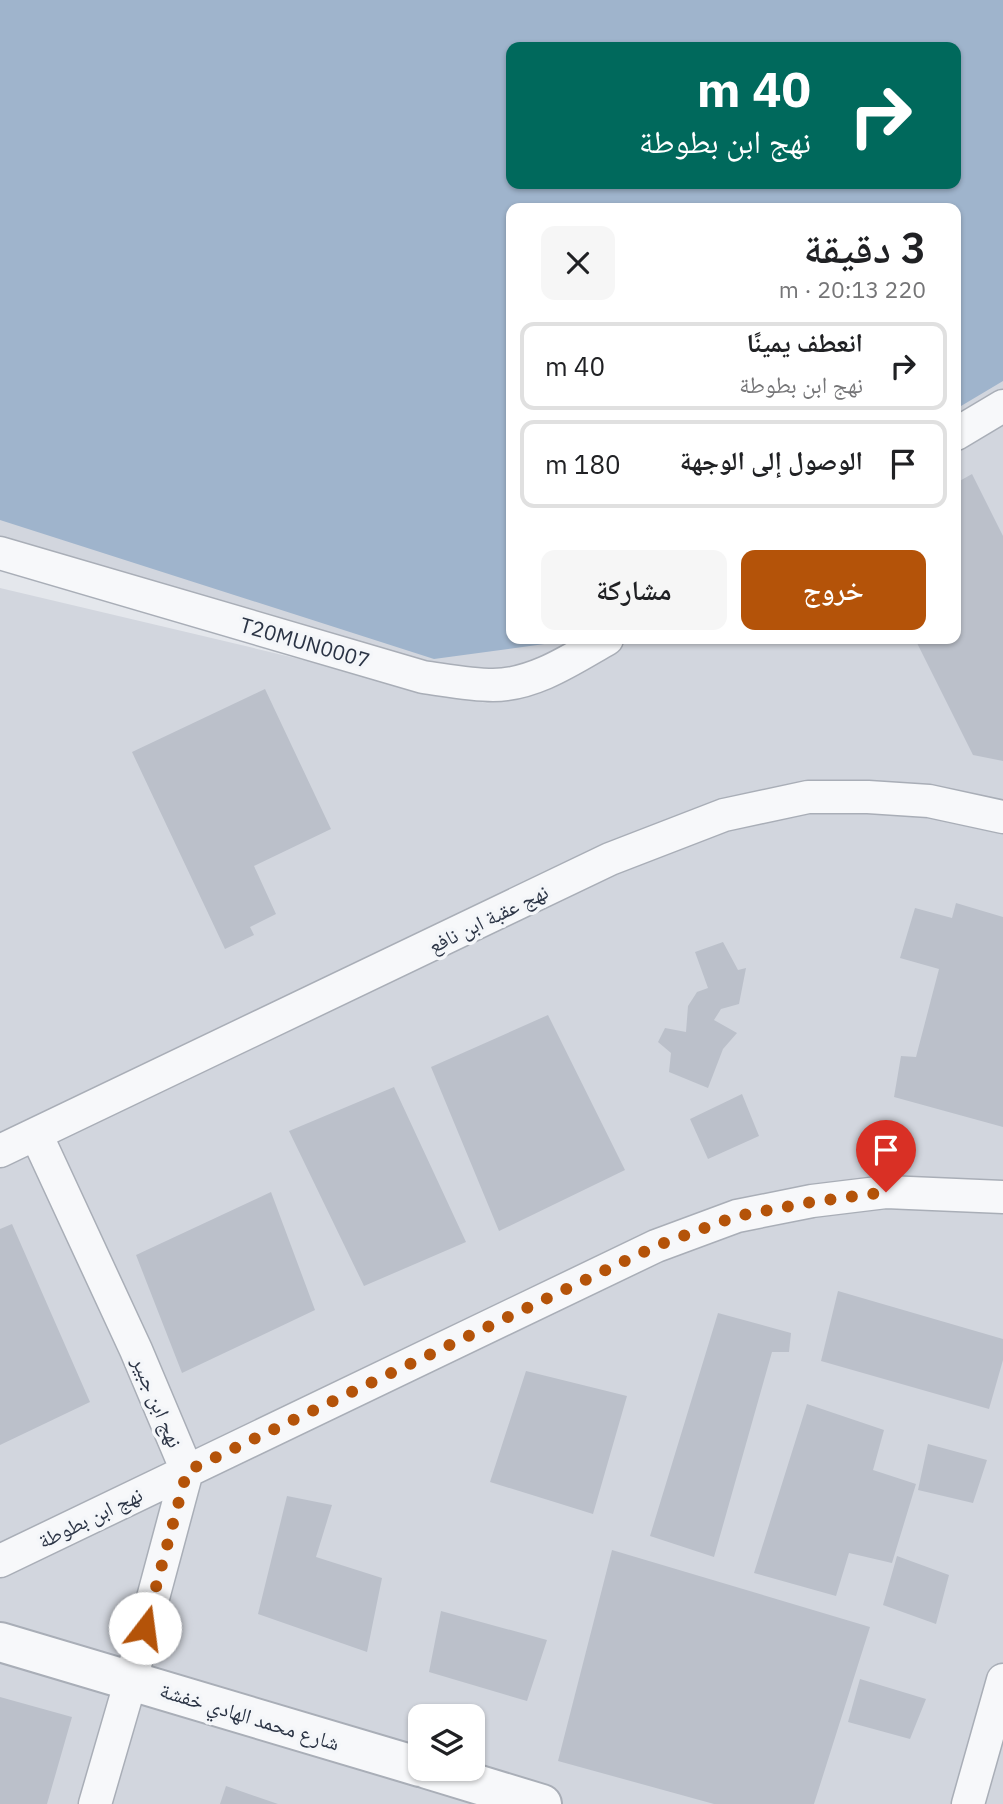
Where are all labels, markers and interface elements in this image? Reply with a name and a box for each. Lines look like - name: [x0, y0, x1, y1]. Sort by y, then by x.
- text: 40 m: [697, 57, 811, 120]
- icon: right: [835, 70, 926, 161]
- text: نهج ابن بطوطة: [639, 120, 811, 162]
- text: 3 دقيقة: [804, 220, 926, 275]
- button: close: [541, 226, 615, 300]
- text: 220 m · 20:13: [779, 274, 926, 304]
- text: انعطف يمينًا: [747, 325, 863, 359]
- icon: right: [884, 347, 922, 385]
- text: 40 m: [545, 349, 605, 383]
- text: نهج ابن بطوطة: [739, 369, 863, 399]
- text: الوصول إلى الوجهة: [680, 443, 863, 477]
- icon: arrive: [884, 445, 922, 483]
- text: 180 m: [545, 447, 621, 481]
- button: مشاركة: [541, 550, 727, 630]
- button: خروج: [741, 550, 926, 630]
- street label: T20MUN0007: [237, 610, 373, 674]
- street label: نهج عقبة ابن نافع: [423, 877, 553, 959]
- pin: [856, 1120, 916, 1192]
- icon: arrive: [867, 1131, 905, 1169]
- street label: نهج ابن جبير: [126, 1351, 190, 1452]
- street label: نهج ابن بطوطة: [33, 1480, 147, 1554]
- position arrow: [108, 1591, 182, 1665]
- street label: شارع محمد الهادي خفشة: [156, 1675, 343, 1760]
- map controls: [408, 1704, 485, 1781]
- button: layers: [408, 1704, 485, 1781]

